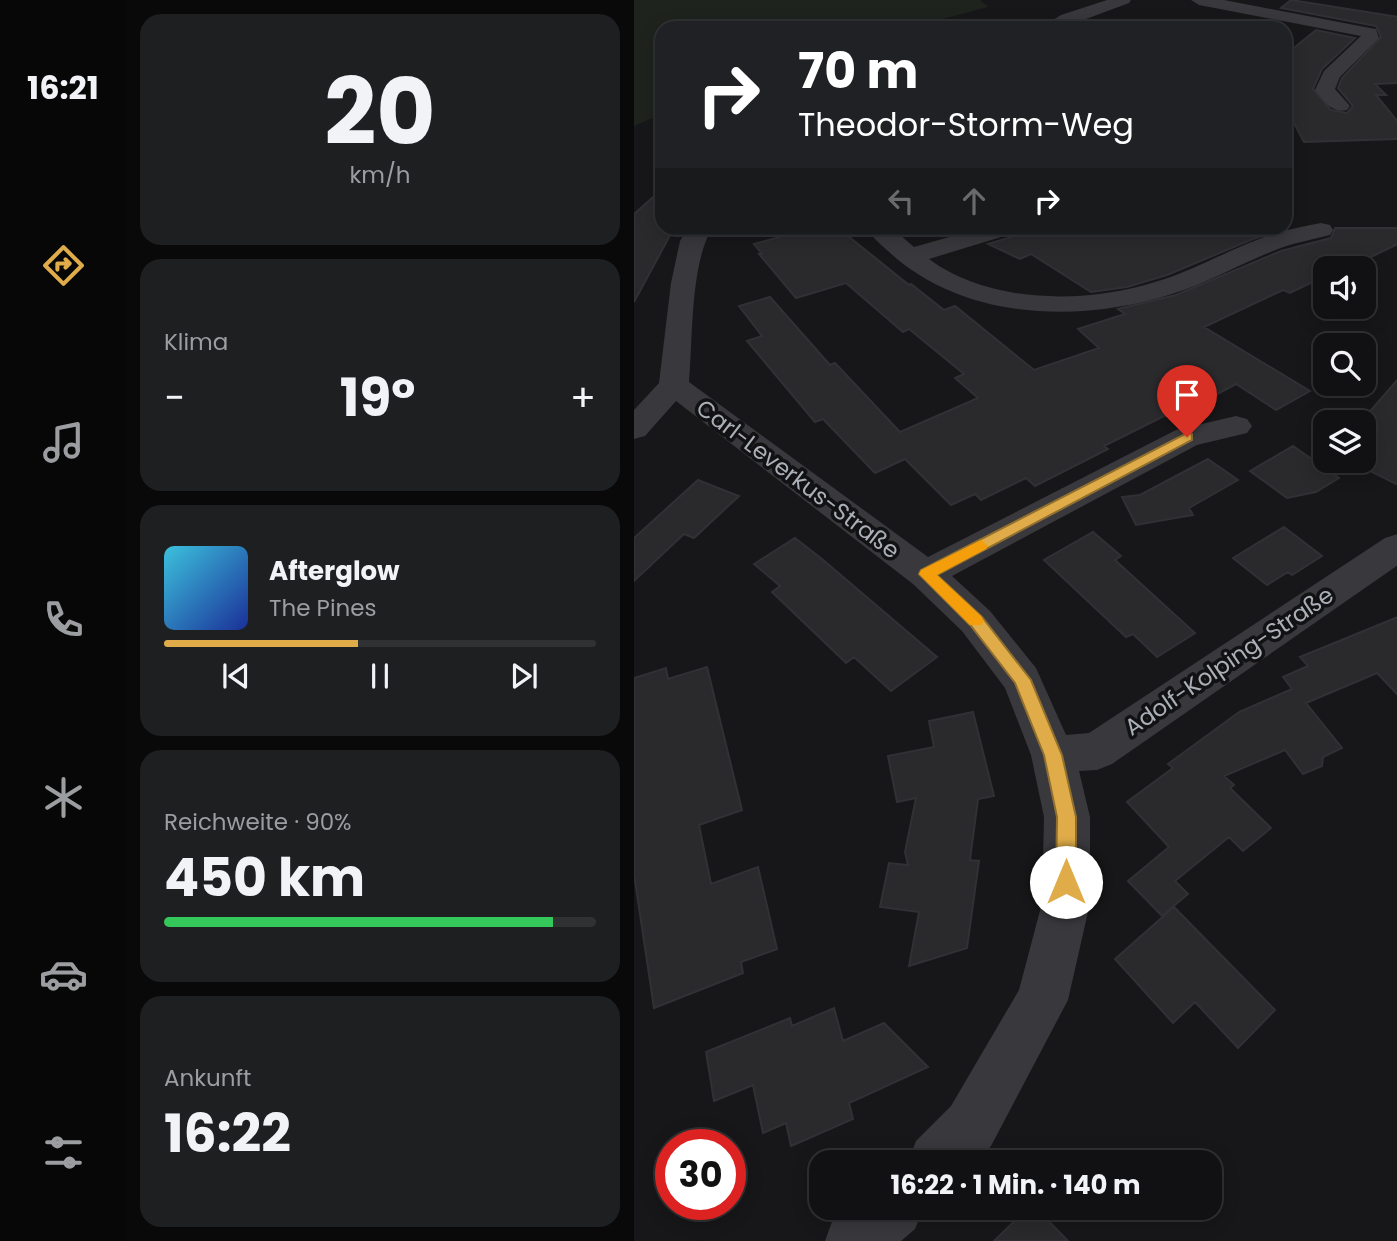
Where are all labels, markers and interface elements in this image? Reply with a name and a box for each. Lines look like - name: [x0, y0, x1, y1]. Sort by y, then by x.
- text: 70 m: [798, 37, 918, 105]
- text: 20: [324, 48, 436, 176]
- icon: right: [683, 49, 774, 140]
- text: 16:21: [27, 65, 99, 110]
- text: Theodor-Storm-Weg: [798, 102, 1134, 147]
- text: km/h: [349, 159, 411, 191]
- icon: left: [882, 182, 920, 220]
- icon: ahead: [955, 182, 993, 220]
- icon: right: [1028, 182, 1066, 220]
- icon: directions: [39, 241, 88, 290]
- map controls: [1313, 256, 1376, 473]
- button: sound: [1313, 256, 1376, 319]
- text: Klima: [164, 326, 228, 358]
- button: search: [1313, 333, 1376, 396]
- text: 19°: [340, 361, 415, 434]
- pin: [1157, 365, 1217, 437]
- text: −: [164, 371, 185, 424]
- text: +: [570, 371, 596, 424]
- icon: arrive: [1168, 376, 1206, 414]
- street label: Carl-Leverkus-Straße: [690, 392, 906, 566]
- button: layers: [1313, 410, 1376, 473]
- icon: music: [39, 418, 88, 467]
- text: Afterglow: [269, 553, 400, 589]
- street label: Adolf-Kolping-Straße: [1118, 579, 1340, 743]
- text: The Pines: [269, 592, 377, 624]
- icon: phone: [39, 595, 88, 644]
- icon: previous: [217, 657, 255, 695]
- icon: pause: [361, 657, 399, 695]
- icon: next: [505, 657, 543, 695]
- icon: climate: [39, 773, 88, 822]
- text: Reichweite · 90%: [164, 806, 352, 838]
- text: 450 km: [164, 841, 365, 914]
- position arrow: [1029, 845, 1103, 919]
- icon: car: [39, 950, 88, 999]
- text: Ankunft: [164, 1062, 251, 1094]
- text: 16:22: [164, 1097, 291, 1170]
- icon: filters: [39, 1128, 88, 1177]
- speed limit sign: 30: [655, 1129, 746, 1220]
- text: 16:22 · 1 Min. · 140 m: [890, 1167, 1141, 1203]

